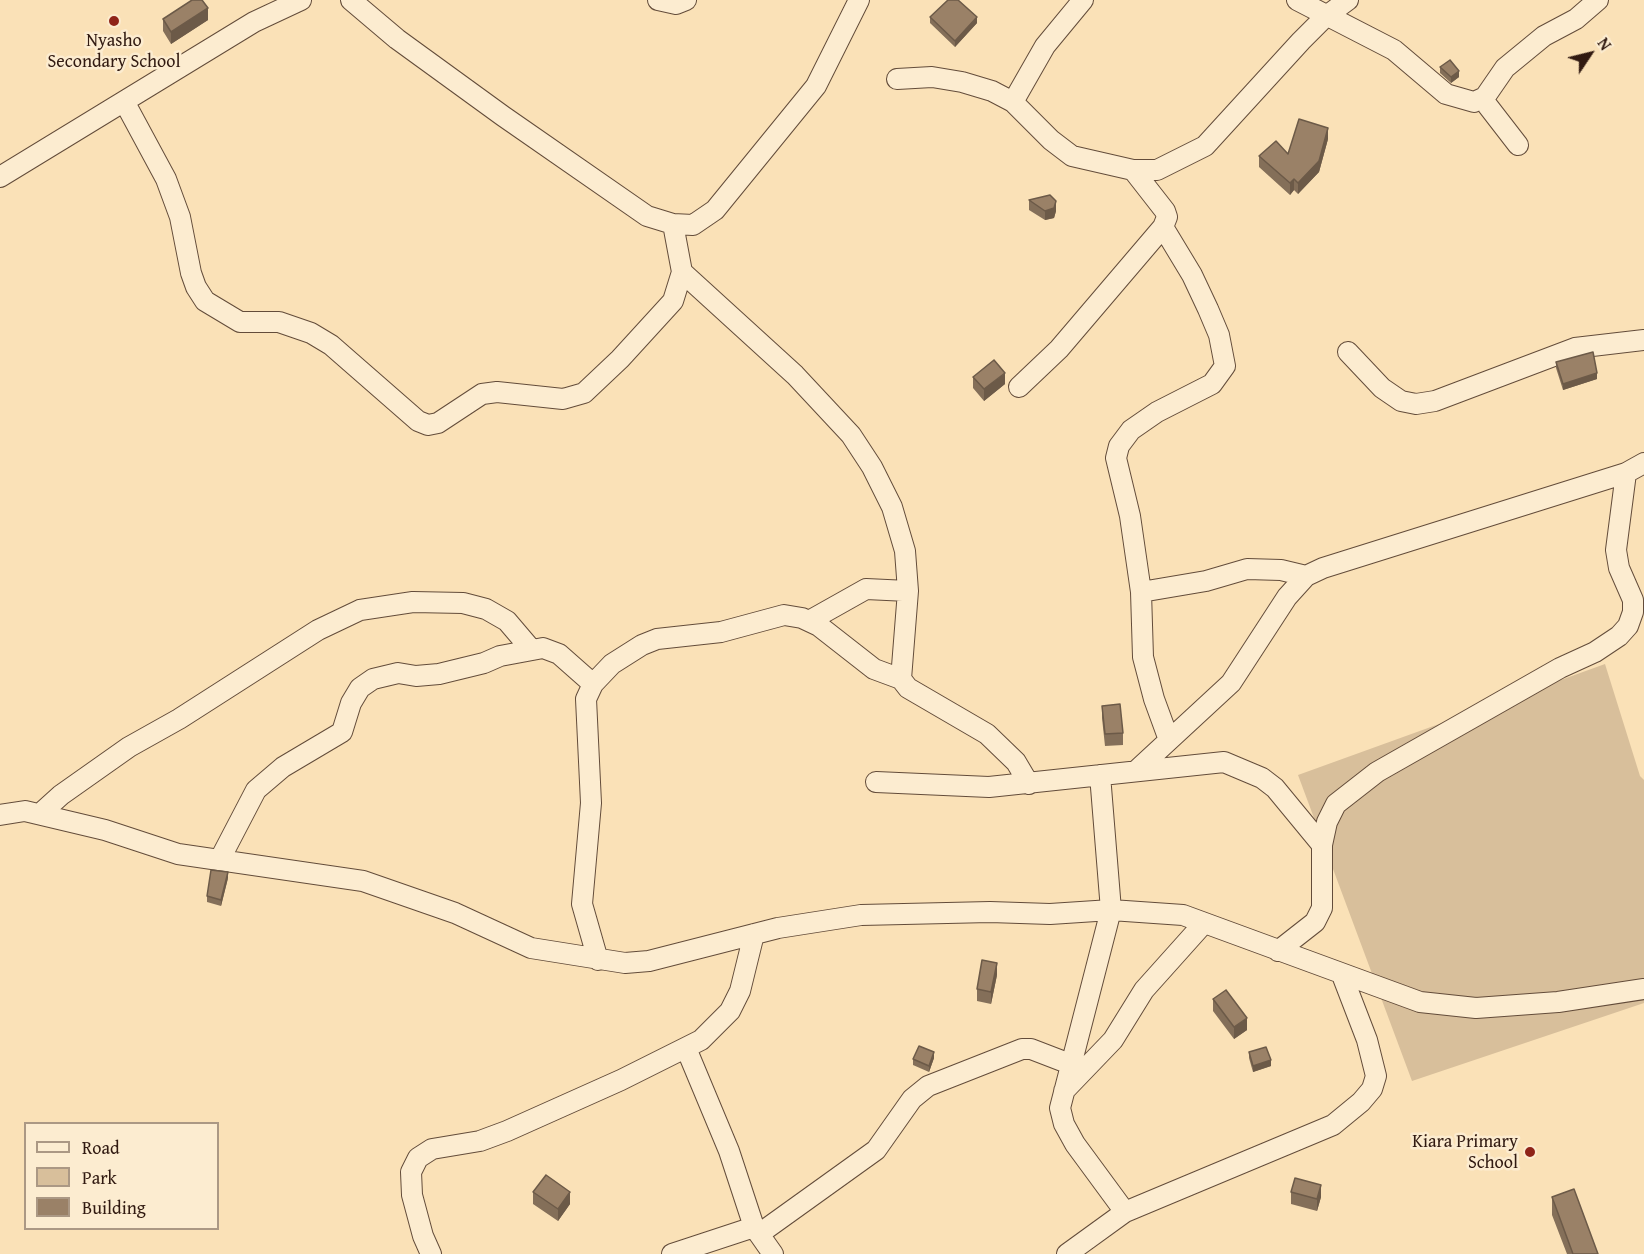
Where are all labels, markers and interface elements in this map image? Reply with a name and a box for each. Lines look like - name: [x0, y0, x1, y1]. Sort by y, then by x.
- marker: Nyasho Secondary School: [107, 14, 121, 28]
- north arrow: [1560, 24, 1620, 84]
- place label: Nyasho Secondary School: [48, 30, 180, 72]
- text: N: [1592, 32, 1618, 55]
- legend: [24, 1122, 219, 1230]
- place label: Kiara Primary School: [1412, 1131, 1518, 1174]
- text: Road: [82, 1134, 120, 1161]
- marker: Kiara Primary School: [1523, 1145, 1537, 1159]
- text: Park: [82, 1164, 117, 1191]
- text: Building: [82, 1194, 146, 1221]

